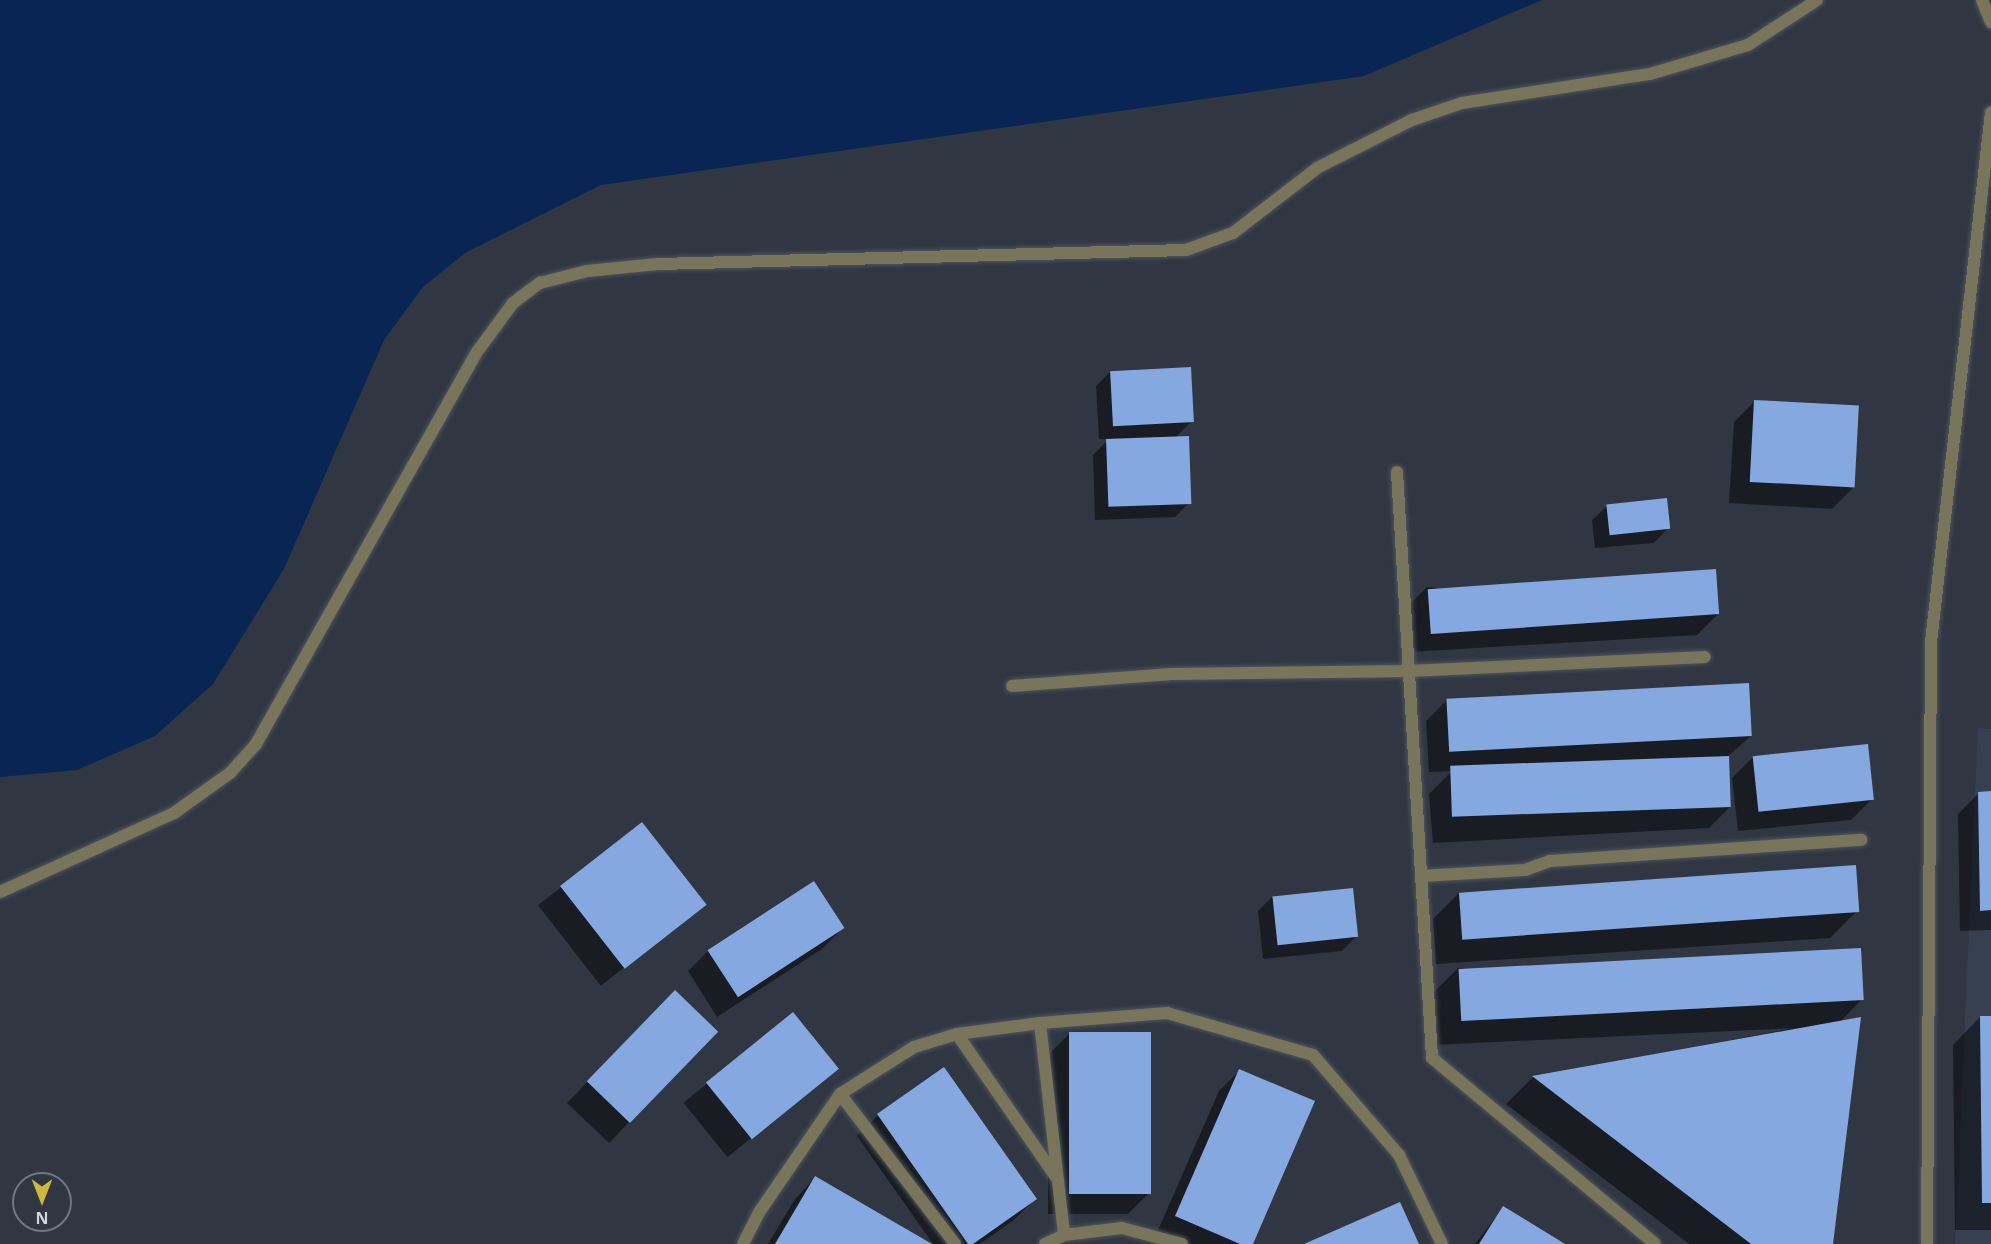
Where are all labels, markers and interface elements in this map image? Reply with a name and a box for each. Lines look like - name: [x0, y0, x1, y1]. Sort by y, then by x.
- north arrow: [12, 1172, 72, 1232]
- text: N: [36, 1207, 49, 1229]

